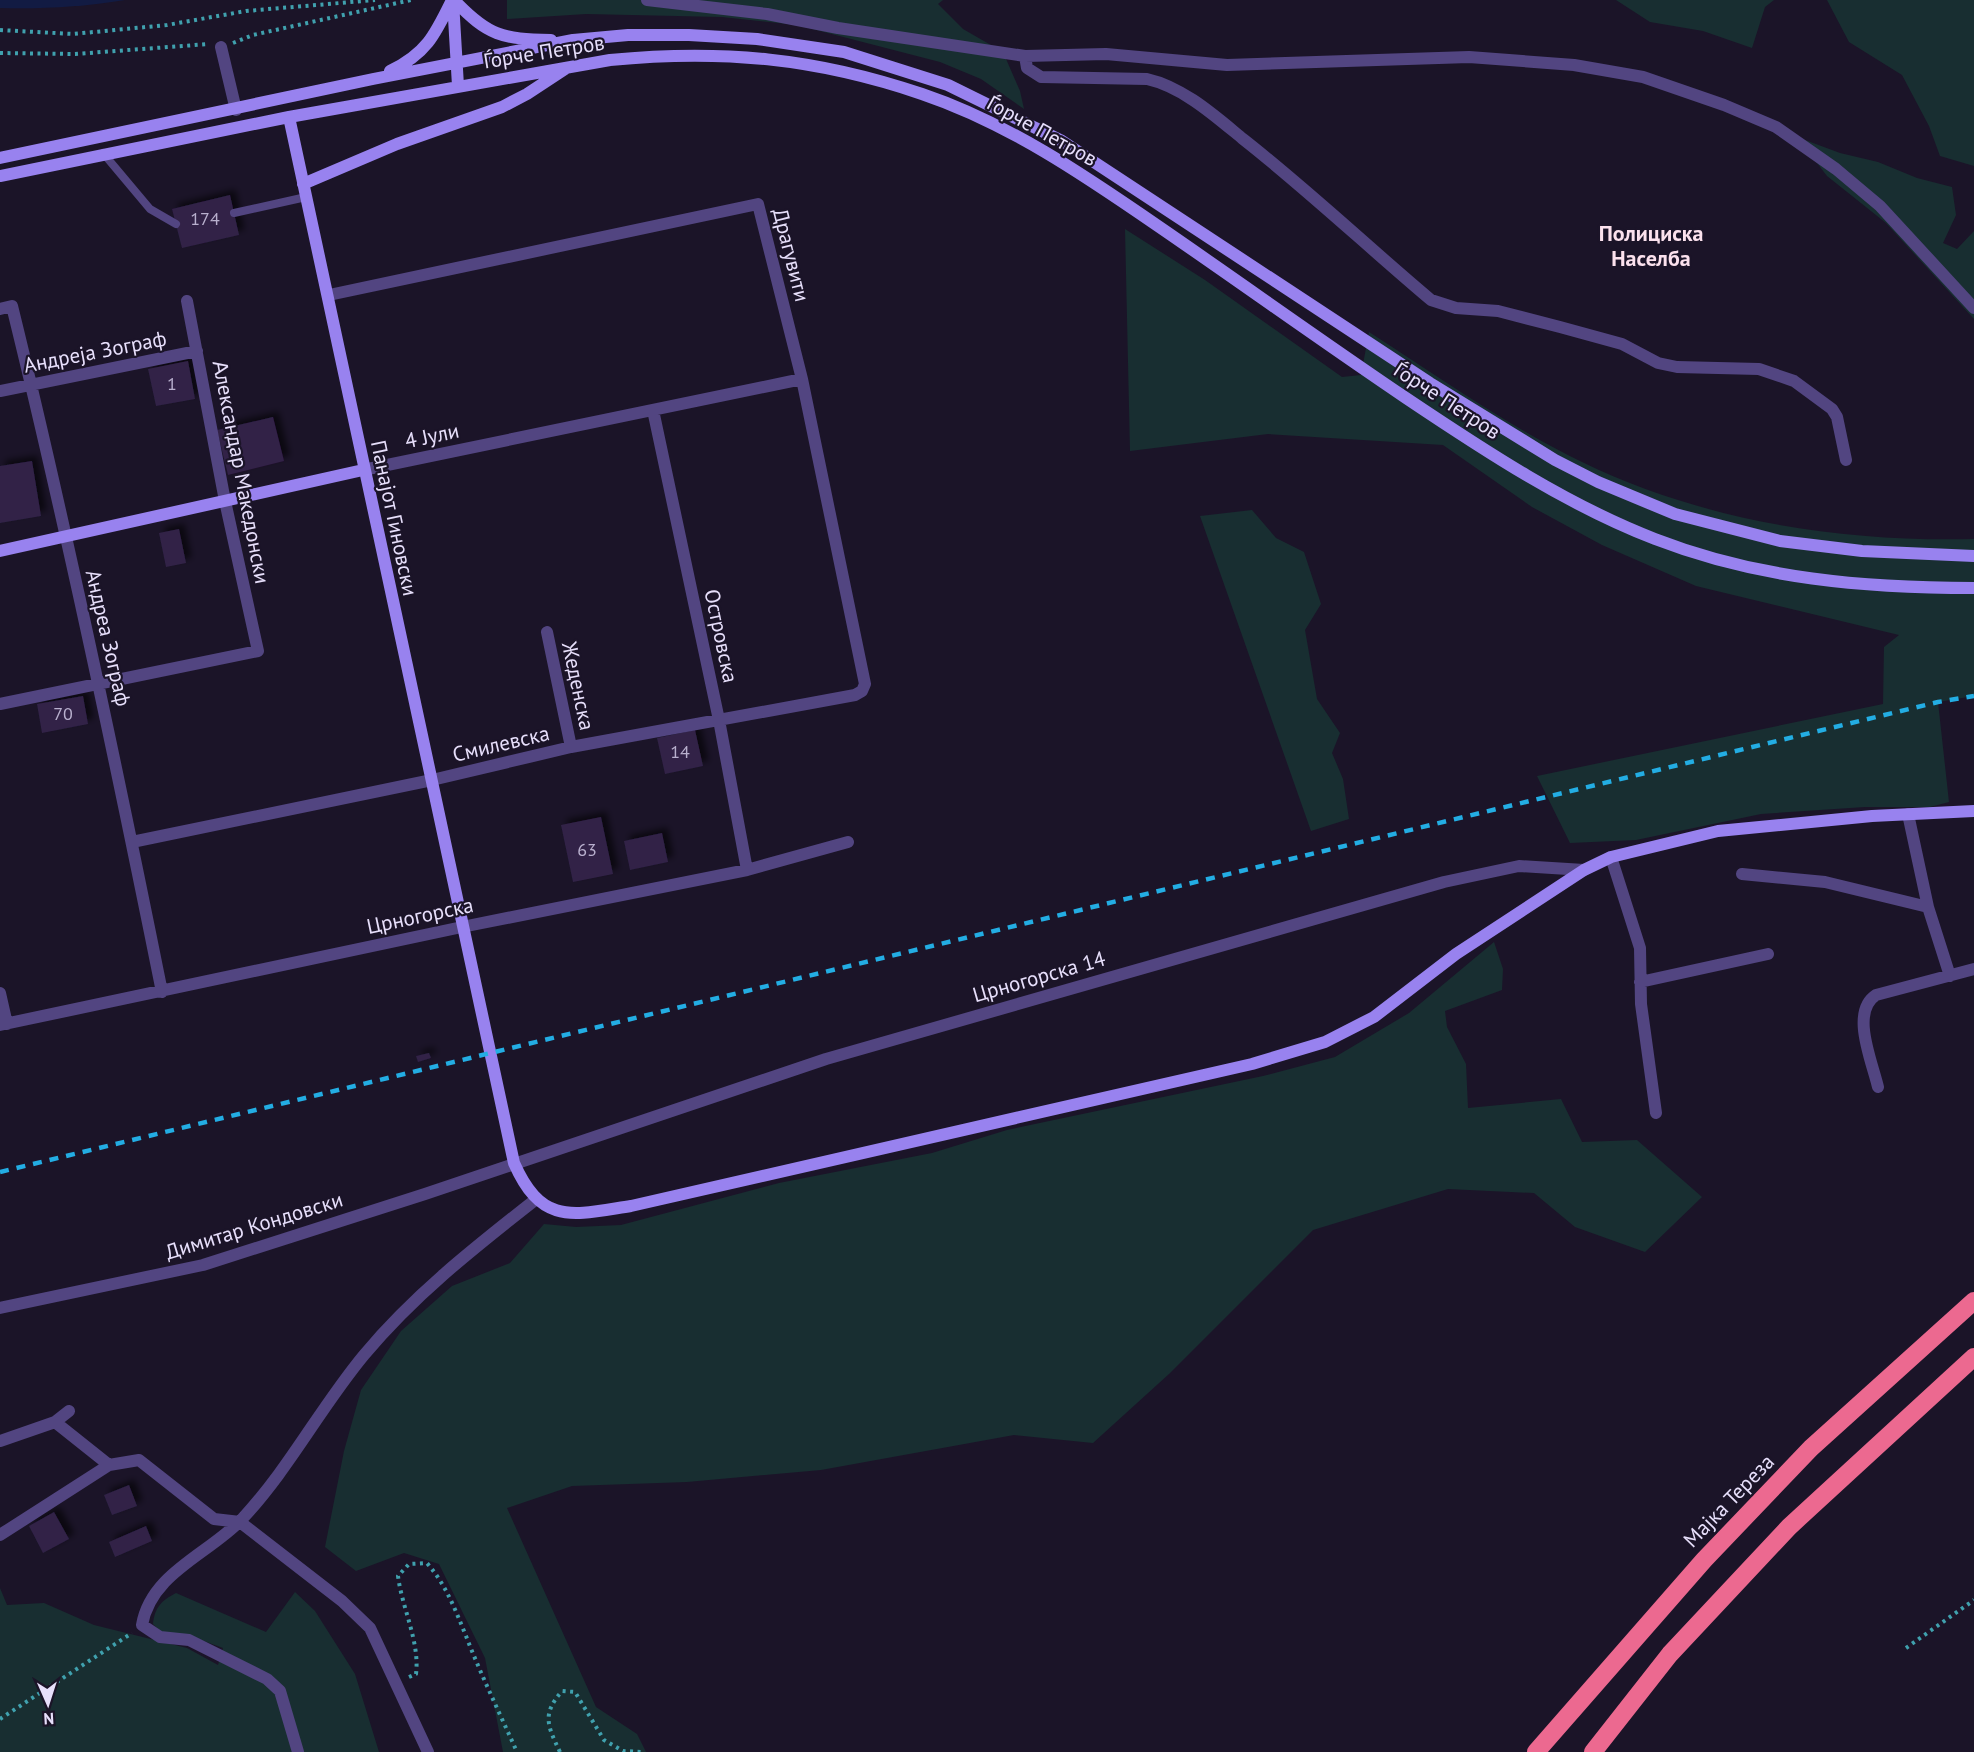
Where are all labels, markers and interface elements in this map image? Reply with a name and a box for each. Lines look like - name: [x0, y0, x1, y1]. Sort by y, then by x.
- street label: Ѓорче Петров: [481, 29, 606, 74]
- street label: Ѓорче Петров: [982, 89, 1102, 172]
- street label: Драгувити: [767, 205, 816, 304]
- house number: 174: [190, 207, 220, 230]
- district label: Полициска Населба: [1599, 219, 1703, 272]
- street label: Андреја Зограф: [21, 324, 169, 379]
- street label: Ѓорче Петров: [1389, 356, 1506, 445]
- street label: Αлександар Македонски: [207, 358, 276, 586]
- house number: 1: [167, 372, 177, 395]
- street label: 4 Јули: [402, 417, 461, 454]
- street label: Панајот Гиновски: [365, 438, 424, 598]
- street label: Андреа Зограф: [80, 567, 137, 709]
- street label: Островска: [698, 587, 745, 685]
- street label: Жеденска: [556, 638, 601, 733]
- house number: 70: [53, 702, 73, 725]
- street label: Смилевска: [450, 719, 552, 768]
- house number: 14: [670, 740, 690, 763]
- house number: 63: [577, 838, 597, 861]
- street label: Црногорска: [364, 891, 476, 940]
- street label: Црногорска 14: [969, 945, 1108, 1008]
- street label: Димитар Кондовски: [162, 1186, 346, 1265]
- street label: Мајка Тереза: [1677, 1448, 1780, 1553]
- north arrow: [18, 1674, 78, 1734]
- text: N: [43, 1709, 55, 1729]

